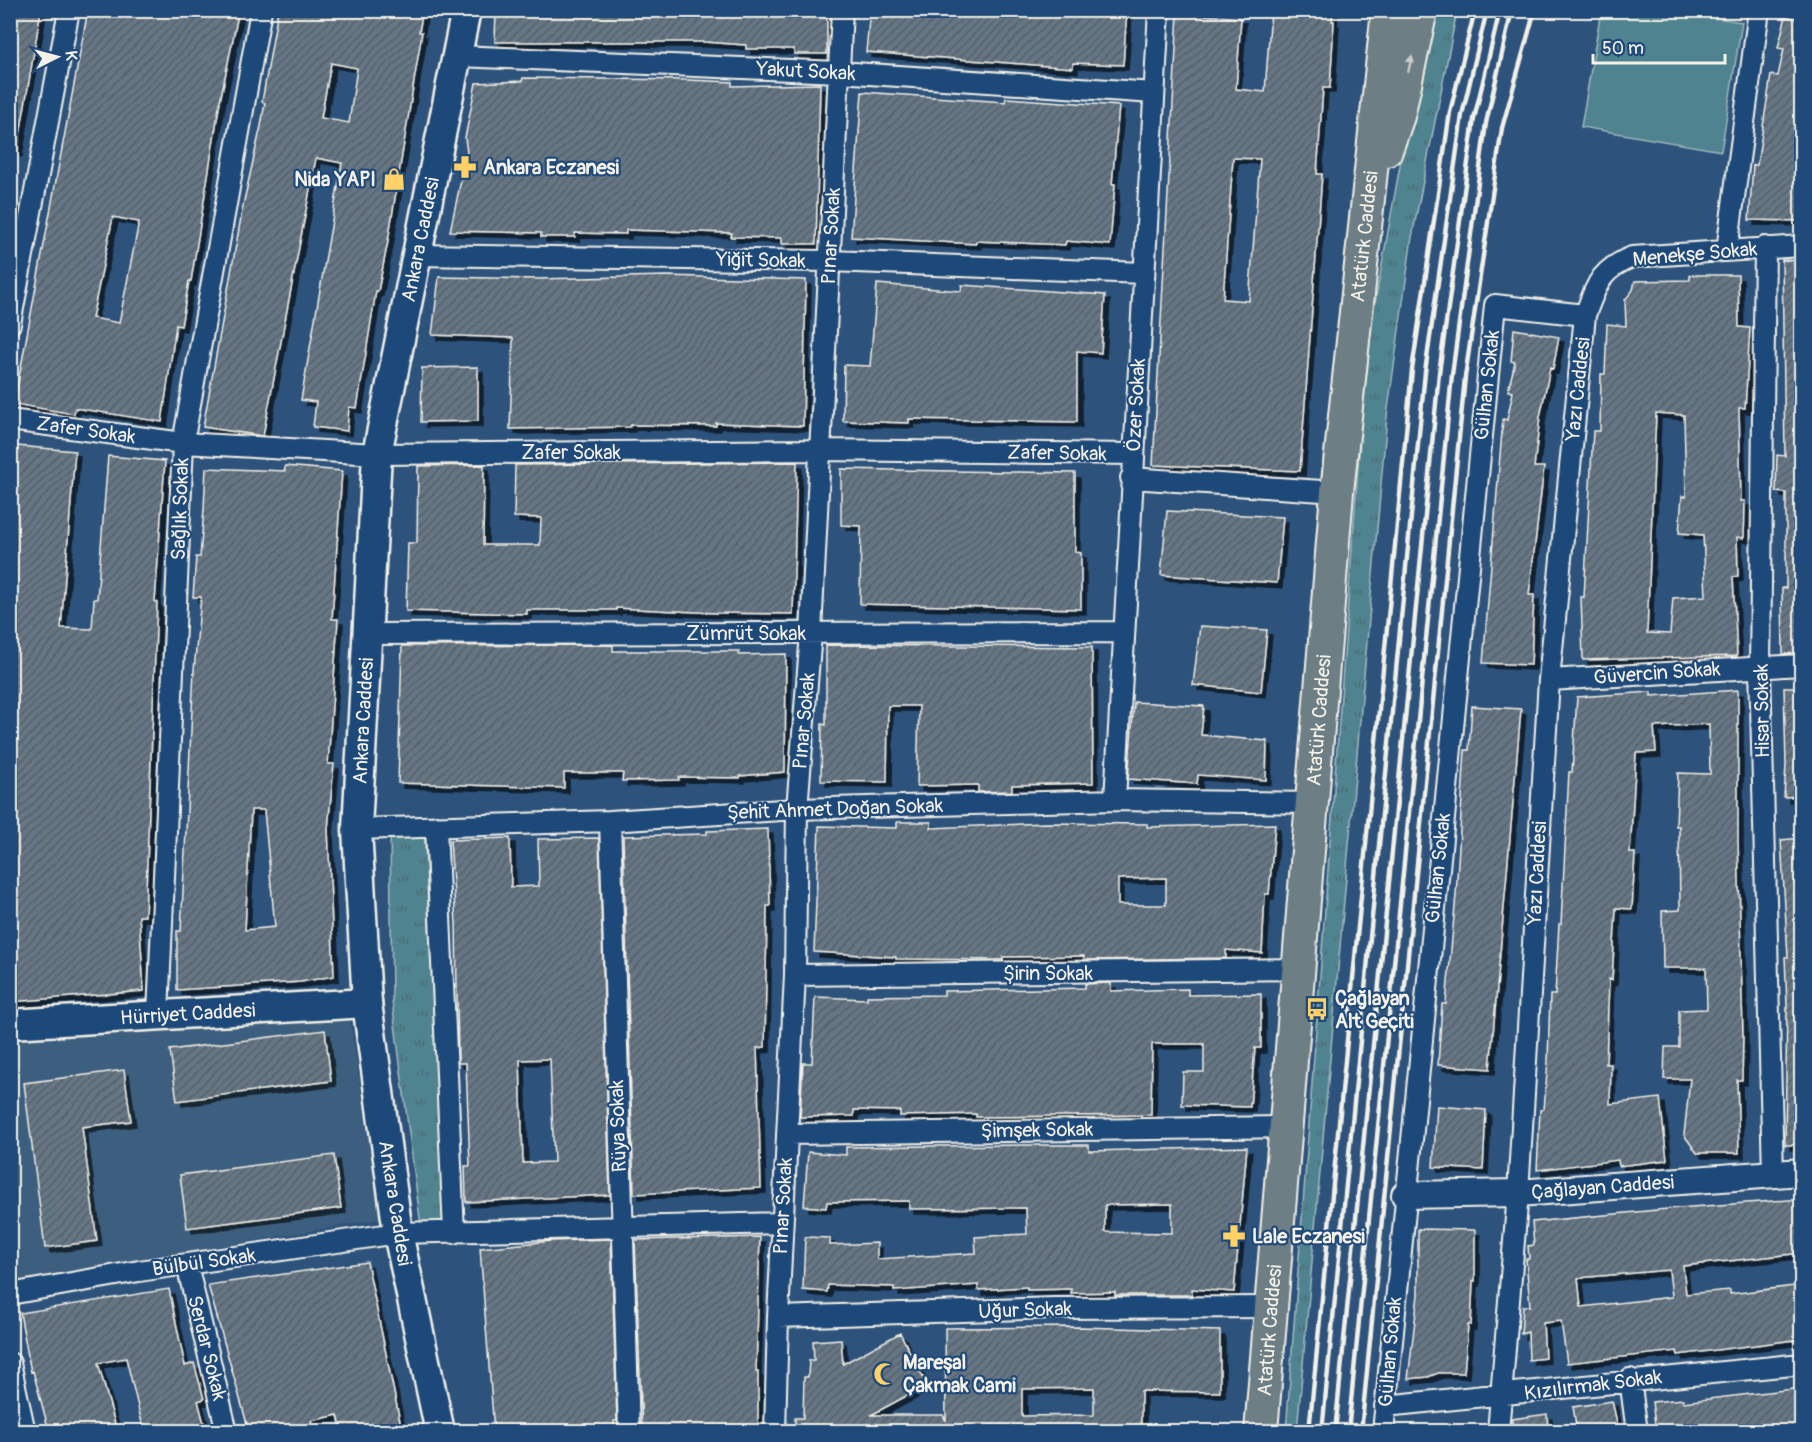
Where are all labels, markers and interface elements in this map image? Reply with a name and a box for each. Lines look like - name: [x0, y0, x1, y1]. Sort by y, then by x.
- north arrow: [27, 27, 87, 87]
- scale bar: [1593, 27, 1725, 65]
- text: 50 m: [1602, 37, 1644, 60]
- text: K: [60, 50, 81, 62]
- one-way arrow: [1406, 54, 1415, 73]
- street label: Yakut Sokak: [755, 56, 857, 86]
- pharmacy icon: Ankara Eczanesi: [452, 154, 478, 180]
- place label: Ankara Eczanesi: [483, 155, 620, 180]
- shop icon: Nida YAPI: [381, 166, 407, 192]
- place label: Nida YAPI: [294, 167, 376, 192]
- street label: Atatürk Caddesi: [1345, 170, 1383, 303]
- street label: Ankara Caddesi: [395, 175, 445, 304]
- street label: Pınar Sokak: [816, 186, 846, 285]
- street label: Menekşe Sokak: [1632, 236, 1759, 272]
- street label: Yiğit Sokak: [715, 247, 807, 273]
- street label: Gülhan Sokak: [1469, 328, 1505, 441]
- street label: Yazı Caddesi: [1560, 336, 1596, 443]
- street label: Özer Sokak: [1121, 357, 1151, 452]
- street label: Zafer Sokak: [35, 411, 138, 449]
- street label: Zafer Sokak: [521, 440, 621, 465]
- street label: Zafer Sokak: [1007, 440, 1108, 466]
- street label: Sağlık Sokak: [166, 457, 194, 561]
- street label: Zümrüt Sokak: [686, 621, 807, 646]
- street label: Atatürk Caddesi: [1301, 654, 1336, 787]
- street label: Güvercin Sokak: [1593, 656, 1722, 690]
- street label: Ankara Caddesi: [347, 657, 379, 785]
- street label: Hisar Sokak: [1749, 663, 1775, 758]
- street label: Pınar Sokak: [787, 671, 821, 770]
- street label: Şehit Ahmet Doğan Sokak: [727, 793, 944, 825]
- street label: Gülhan Sokak: [1420, 811, 1456, 924]
- street label: Yazı Caddesi: [1522, 820, 1552, 927]
- street label: Şirin Sokak: [1003, 961, 1094, 986]
- place label: Çağlayan Alt Geçiti: [1335, 986, 1414, 1034]
- bus stop icon: Çağlayan Alt Geçiti: [1304, 996, 1330, 1022]
- street label: Hürriyet Caddesi: [119, 997, 256, 1030]
- street label: Rüya Sokak: [604, 1079, 632, 1173]
- street label: Şimşek Sokak: [980, 1117, 1094, 1143]
- street label: Ankara Caddesi: [373, 1139, 417, 1267]
- street label: Pınar Sokak: [768, 1156, 798, 1255]
- street label: Çağlayan Caddesi: [1530, 1169, 1675, 1204]
- pharmacy icon: Lale Eczanesi: [1221, 1223, 1247, 1249]
- place label: Lale Eczanesi: [1252, 1224, 1365, 1249]
- street label: Bülbül Sokak: [151, 1242, 258, 1282]
- street label: Atatürk Caddesi: [1251, 1264, 1287, 1397]
- street label: Serdar Sokak: [182, 1293, 232, 1404]
- street label: Gülhan Sokak: [1373, 1295, 1407, 1408]
- street label: Uğur Sokak: [978, 1296, 1073, 1324]
- place label: Mareşal Çakmak Cami: [903, 1350, 1016, 1398]
- mosque icon: Mareşal Çakmak Cami: [872, 1361, 898, 1387]
- street label: Kızılırmak Sokak: [1523, 1364, 1664, 1406]

